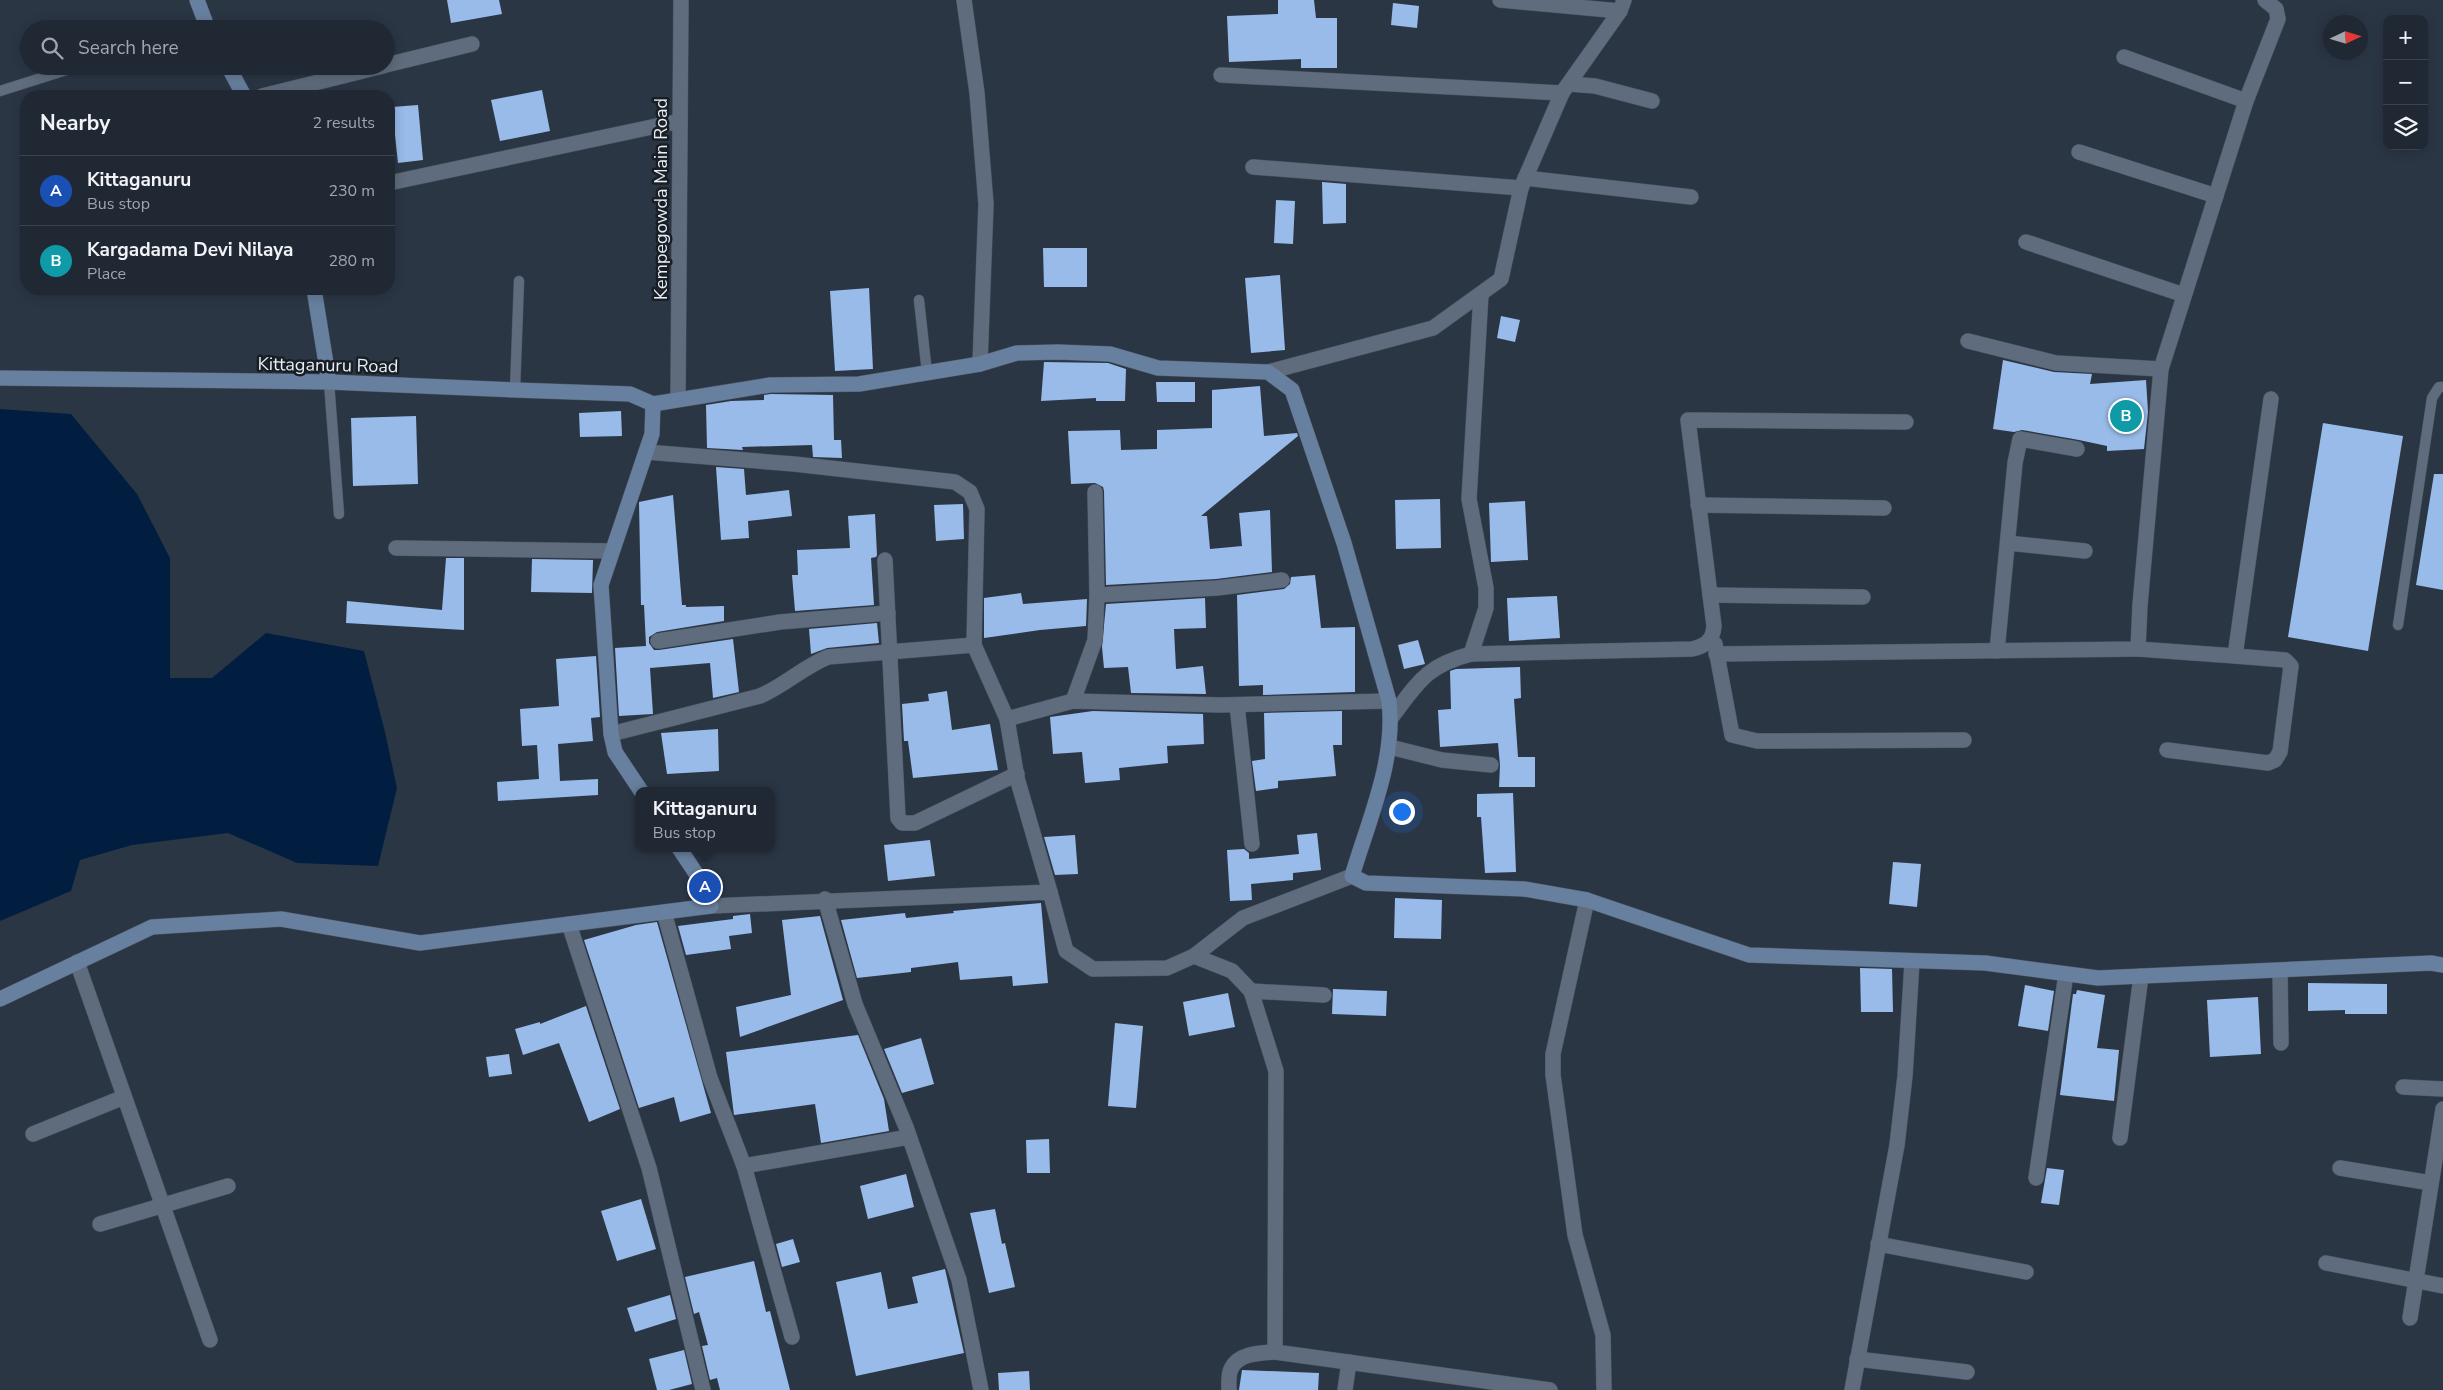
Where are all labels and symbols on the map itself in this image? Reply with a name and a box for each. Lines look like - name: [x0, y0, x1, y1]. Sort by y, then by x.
- north arrow: [2323, 15, 2368, 60]
- street label: Kempegowda Main Road: [649, 98, 673, 300]
- street label: Kittaganuru Road: [257, 352, 399, 378]
- pin: B: [2110, 397, 2142, 435]
- your location: [1389, 799, 1415, 825]
- pin: A: [689, 868, 721, 906]

